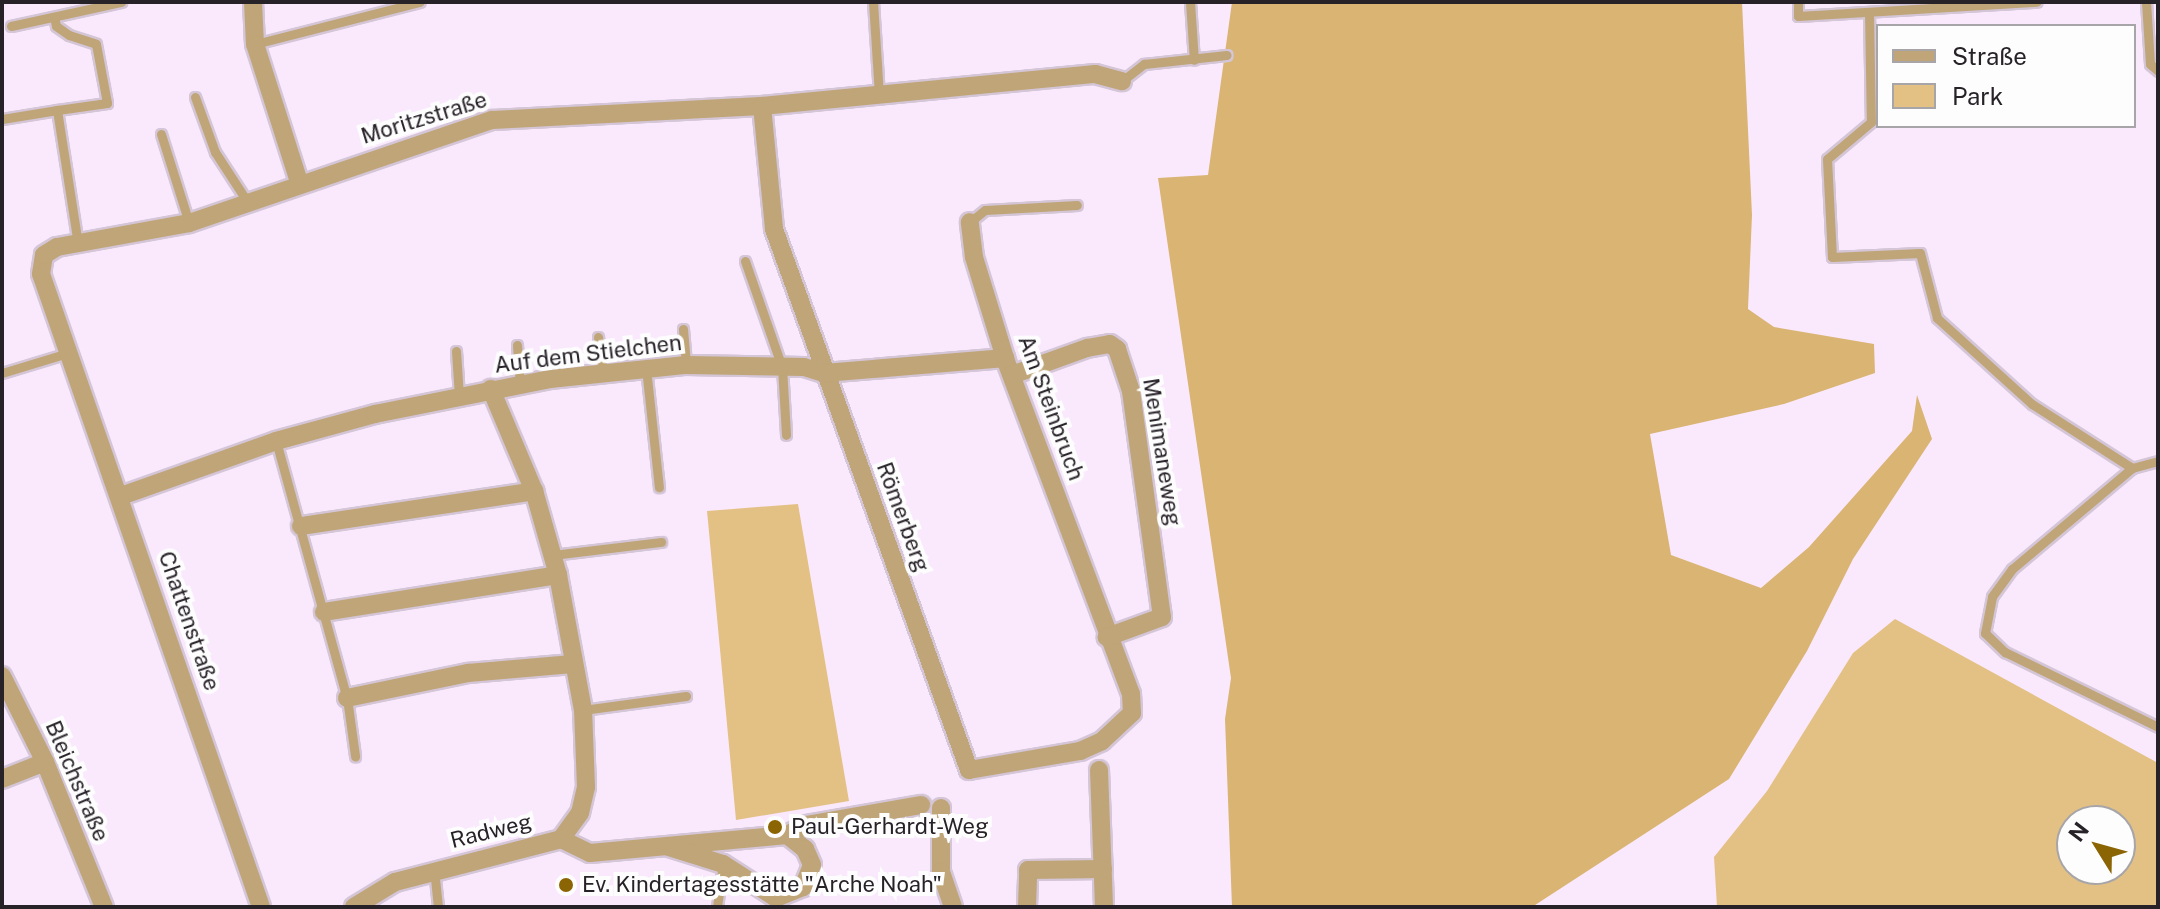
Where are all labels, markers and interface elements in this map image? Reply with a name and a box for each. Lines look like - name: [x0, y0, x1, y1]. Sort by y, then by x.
- legend: [1876, 24, 2136, 128]
- text: Straße: [1952, 42, 2027, 70]
- text: Park: [1952, 82, 2003, 110]
- street label: Moritzstraße: [358, 86, 490, 150]
- street label: Auf dem Stielchen: [493, 329, 683, 379]
- street label: Am Steinbruch: [1013, 332, 1089, 484]
- street label: Menimaneweg: [1137, 376, 1187, 528]
- street label: Römerberg: [871, 459, 935, 575]
- street label: Chattenstraße: [153, 548, 225, 694]
- street label: Bleichstraße: [40, 717, 114, 845]
- north arrow: [2056, 805, 2136, 885]
- street label: Radweg: [448, 808, 534, 854]
- place label: Paul-Gerhardt-Weg: [791, 814, 989, 840]
- text: N: [2063, 817, 2094, 846]
- marker: Paul-Gerhardt-Weg: [766, 818, 784, 836]
- place label: Ev. Kindertagesstätte "Arche Noah": [582, 872, 942, 898]
- marker: Ev. Kindertagesstätte "Arche Noah": [557, 876, 575, 894]

